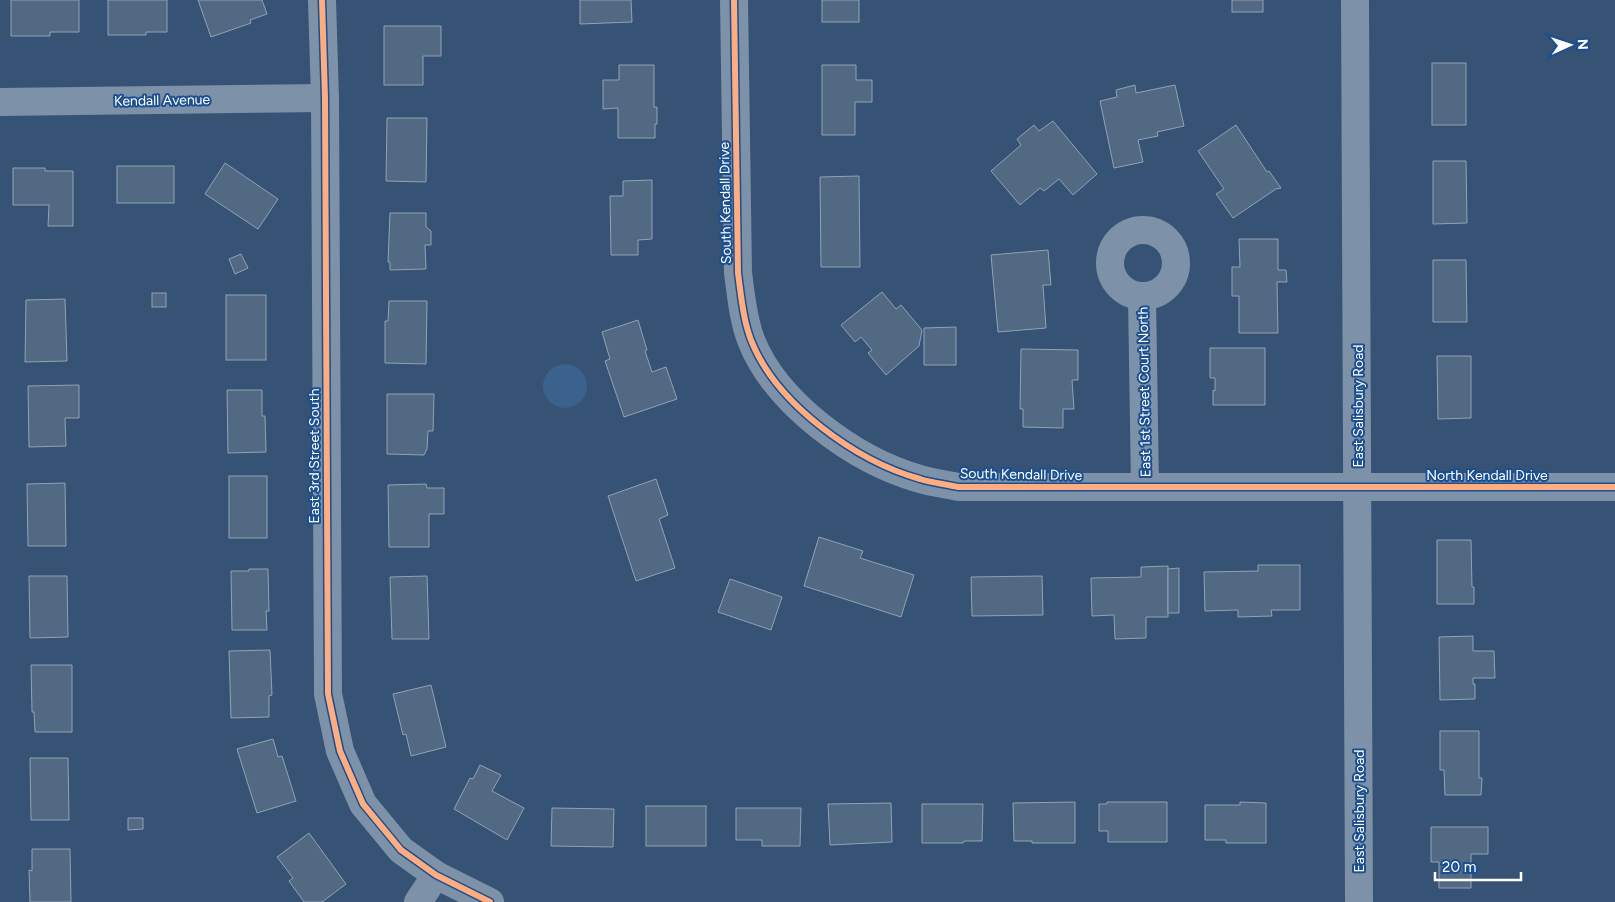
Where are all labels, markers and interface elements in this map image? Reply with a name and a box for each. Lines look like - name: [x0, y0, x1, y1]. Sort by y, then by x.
- north arrow: [1545, 20, 1595, 70]
- text: N: [1574, 38, 1591, 50]
- street label: Kendall Avenue: [114, 91, 211, 110]
- street label: South Kendall Drive: [716, 141, 735, 264]
- street label: East 1st Street Court North: [1135, 306, 1154, 477]
- street label: East Salisbury Road: [1350, 344, 1367, 468]
- street label: East 3rd Street South: [306, 388, 323, 524]
- street label: South Kendall Drive: [960, 465, 1083, 484]
- street label: North Kendall Drive: [1426, 467, 1548, 484]
- street label: East Salisbury Road: [1351, 749, 1368, 873]
- scale bar: [1435, 850, 1521, 882]
- text: 20 m: [1442, 858, 1476, 876]

